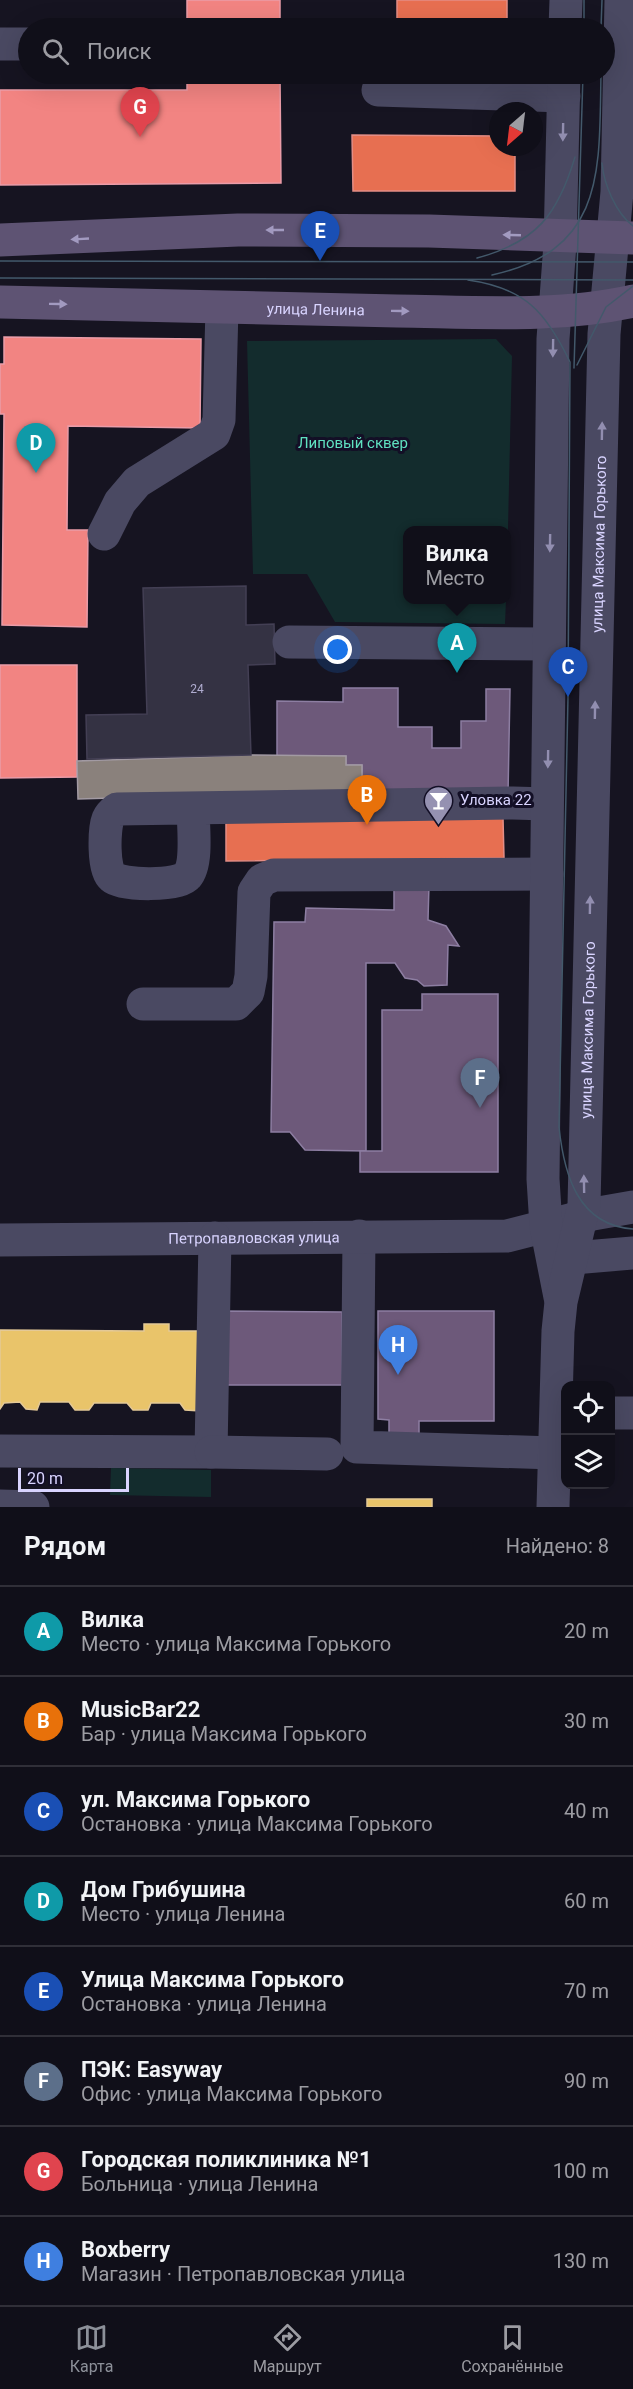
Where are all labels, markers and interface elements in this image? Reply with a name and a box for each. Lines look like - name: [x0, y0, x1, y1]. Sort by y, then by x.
- search box: [18, 18, 615, 84]
- icon: search: [39, 35, 72, 68]
- text: Поиск: [87, 39, 151, 64]
- pin: G: [120, 88, 160, 137]
- north arrow: [489, 102, 543, 156]
- one-way arrow: [558, 122, 568, 141]
- pin: E: [300, 212, 340, 261]
- one-way arrow: [265, 225, 284, 235]
- one-way arrow: [502, 230, 521, 239]
- one-way arrow: [70, 234, 89, 243]
- one-way arrow: [49, 299, 68, 308]
- street label: улица Ленина: [267, 300, 365, 319]
- one-way arrow: [391, 306, 410, 316]
- one-way arrow: [548, 338, 557, 357]
- one-way arrow: [597, 421, 606, 440]
- pin: D: [16, 424, 56, 473]
- park label: Липовый сквер: [298, 434, 408, 452]
- street label: улица Максима Горького: [588, 455, 610, 633]
- popup: [403, 526, 511, 604]
- one-way arrow: [546, 533, 555, 552]
- text: Вилка: [425, 541, 489, 566]
- text: Место: [425, 566, 485, 590]
- pin: A: [438, 624, 476, 673]
- your location: [323, 635, 352, 664]
- pin: C: [548, 648, 588, 697]
- house number: 24: [190, 682, 204, 696]
- one-way arrow: [590, 700, 600, 719]
- one-way arrow: [543, 749, 553, 768]
- pin: B: [348, 776, 386, 825]
- bar icon: Уловка 22: [423, 784, 455, 826]
- place label: Уловка 22: [460, 791, 532, 809]
- one-way arrow: [585, 895, 595, 914]
- street label: улица Максима Горького: [577, 941, 599, 1119]
- pin: F: [460, 1058, 500, 1108]
- one-way arrow: [579, 1174, 589, 1193]
- street label: Петропавловская улица: [168, 1228, 340, 1248]
- pin: H: [378, 1326, 418, 1375]
- map controls: [561, 1381, 615, 1489]
- button: locate: [561, 1381, 615, 1435]
- button: layers: [561, 1435, 615, 1489]
- scale bar: [18, 1465, 129, 1492]
- text: 20 m: [27, 1469, 63, 1488]
- text: Рядом: [24, 1531, 106, 1561]
- text: Найдено: 8: [506, 1534, 609, 1558]
- text: Вилка: [81, 1607, 144, 1632]
- text: A: [37, 1619, 50, 1643]
- text: 20 m: [564, 1619, 609, 1643]
- text: Место · улица Максима Горького: [81, 1632, 391, 1656]
- text: MusicBar22: [81, 1697, 200, 1722]
- text: B: [37, 1709, 50, 1733]
- text: 30 m: [564, 1709, 609, 1733]
- text: Бар · улица Максима Горького: [81, 1722, 367, 1746]
- text: ул. Максима Горького: [81, 1787, 310, 1812]
- text: C: [37, 1799, 50, 1823]
- text: 40 m: [564, 1799, 609, 1823]
- text: Остановка · улица Максима Горького: [81, 1812, 433, 1836]
- text: Дом Грибушина: [81, 1877, 246, 1902]
- text: D: [37, 1889, 50, 1913]
- text: 60 m: [564, 1889, 609, 1913]
- text: Место · улица Ленина: [81, 1902, 285, 1926]
- text: Улица Максима Горького: [81, 1967, 344, 1992]
- text: E: [38, 1979, 49, 2003]
- text: 70 m: [564, 1979, 609, 2003]
- text: Остановка · улица Ленина: [81, 1992, 327, 2016]
- text: ПЭК: Easyway: [81, 2057, 222, 2082]
- text: F: [38, 2069, 49, 2093]
- text: 90 m: [564, 2069, 609, 2093]
- text: Офис · улица Максима Горького: [81, 2082, 382, 2106]
- text: Городская поликлиника №1: [81, 2147, 372, 2172]
- text: G: [37, 2159, 50, 2183]
- text: 100 m: [553, 2159, 609, 2183]
- text: Больница · улица Ленина: [81, 2172, 318, 2196]
- text: Boxberry: [81, 2237, 170, 2262]
- text: H: [36, 2249, 51, 2273]
- text: 130 m: [553, 2249, 609, 2273]
- text: Магазин · Петропавловская улица: [81, 2262, 405, 2286]
- tab: Карта: [70, 2321, 113, 2376]
- tab: Маршрут: [253, 2321, 322, 2376]
- tab: Сохранённые: [461, 2321, 563, 2376]

